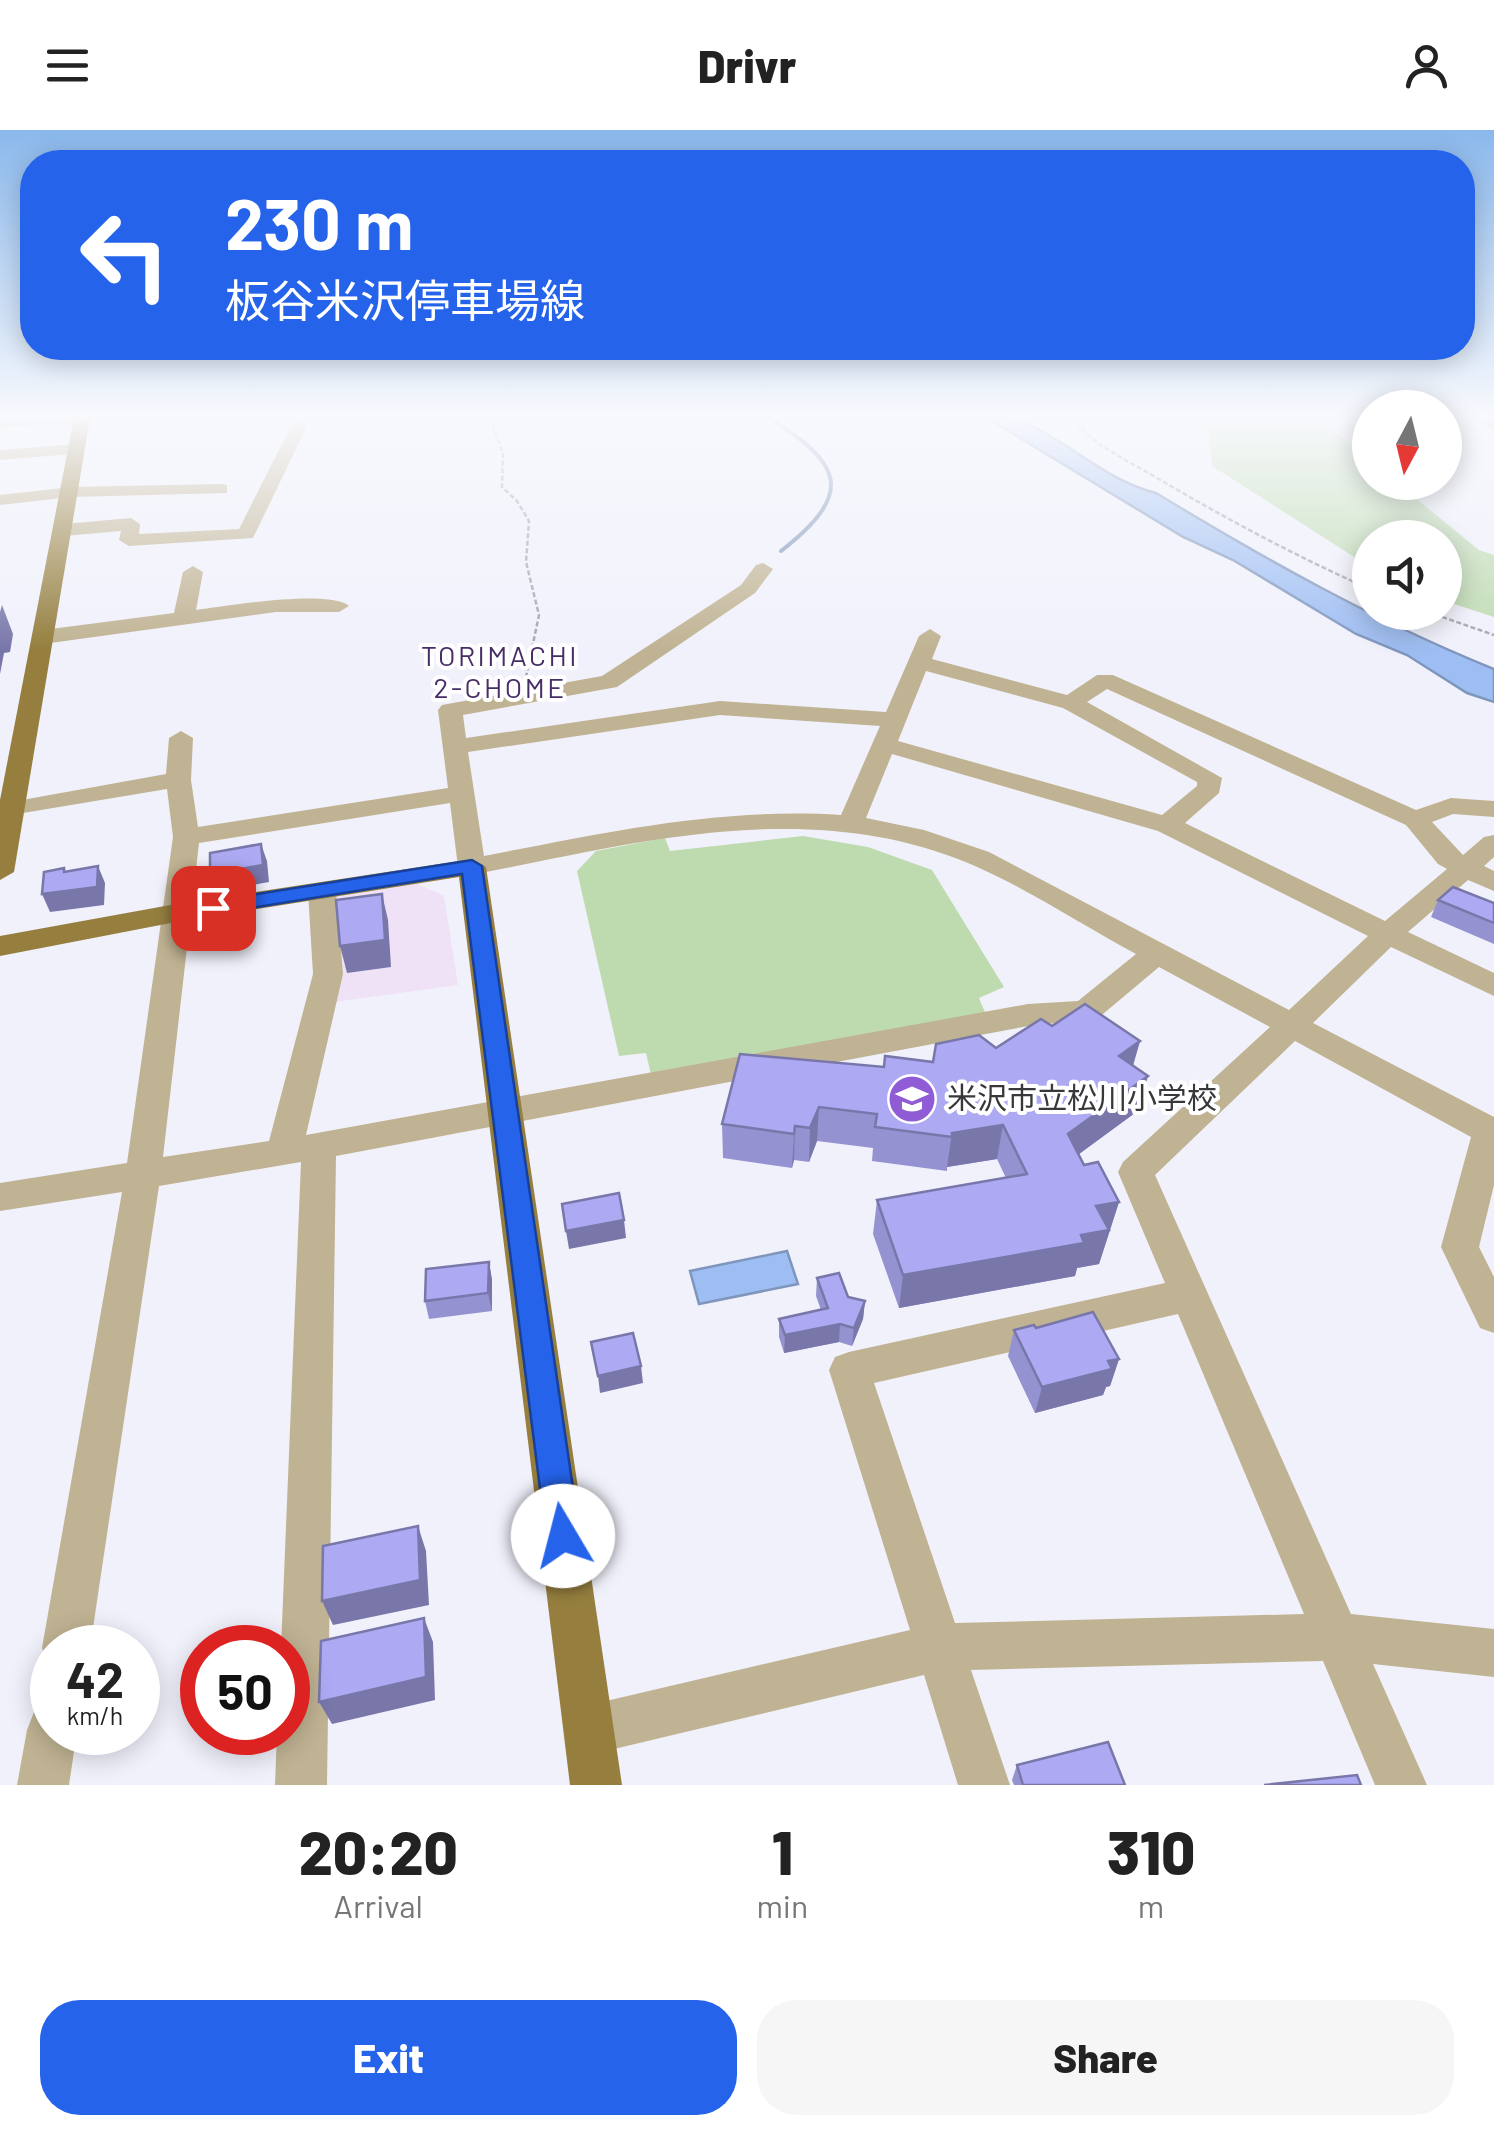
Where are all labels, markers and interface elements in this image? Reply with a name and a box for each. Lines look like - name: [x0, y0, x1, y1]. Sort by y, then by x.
- icon: menu: [40, 38, 95, 93]
- text: Drivr: [698, 38, 796, 92]
- icon: person: [1399, 38, 1454, 93]
- text: 230 m: [225, 180, 413, 264]
- icon: left: [60, 190, 190, 320]
- text: 板谷米沢停車場線: [225, 272, 585, 326]
- north arrow: [1352, 390, 1462, 500]
- map controls: [1352, 390, 1462, 630]
- button: sound: [1352, 520, 1462, 630]
- district label: TORIMACHI 2-CHOME: [421, 638, 579, 704]
- pin: [171, 866, 256, 951]
- icon: arrive: [186, 881, 241, 936]
- school or university icon: 米沢市立松川小学校: [886, 1073, 938, 1125]
- place label: 米沢市立松川小学校: [947, 1079, 1217, 1115]
- position arrow: [511, 1484, 615, 1588]
- speed limit sign: 50: [180, 1625, 310, 1755]
- text: 42: [66, 1648, 124, 1708]
- text: km/h: [67, 1700, 123, 1730]
- text: 20:20: [299, 1815, 458, 1887]
- text: 1: [772, 1815, 793, 1887]
- text: 310: [1107, 1815, 1195, 1887]
- text: Arrival: [333, 1886, 423, 1924]
- text: min: [756, 1886, 808, 1924]
- text: m: [1138, 1886, 1164, 1924]
- button: Exit: [40, 2000, 737, 2115]
- button: Share: [757, 2000, 1454, 2115]

